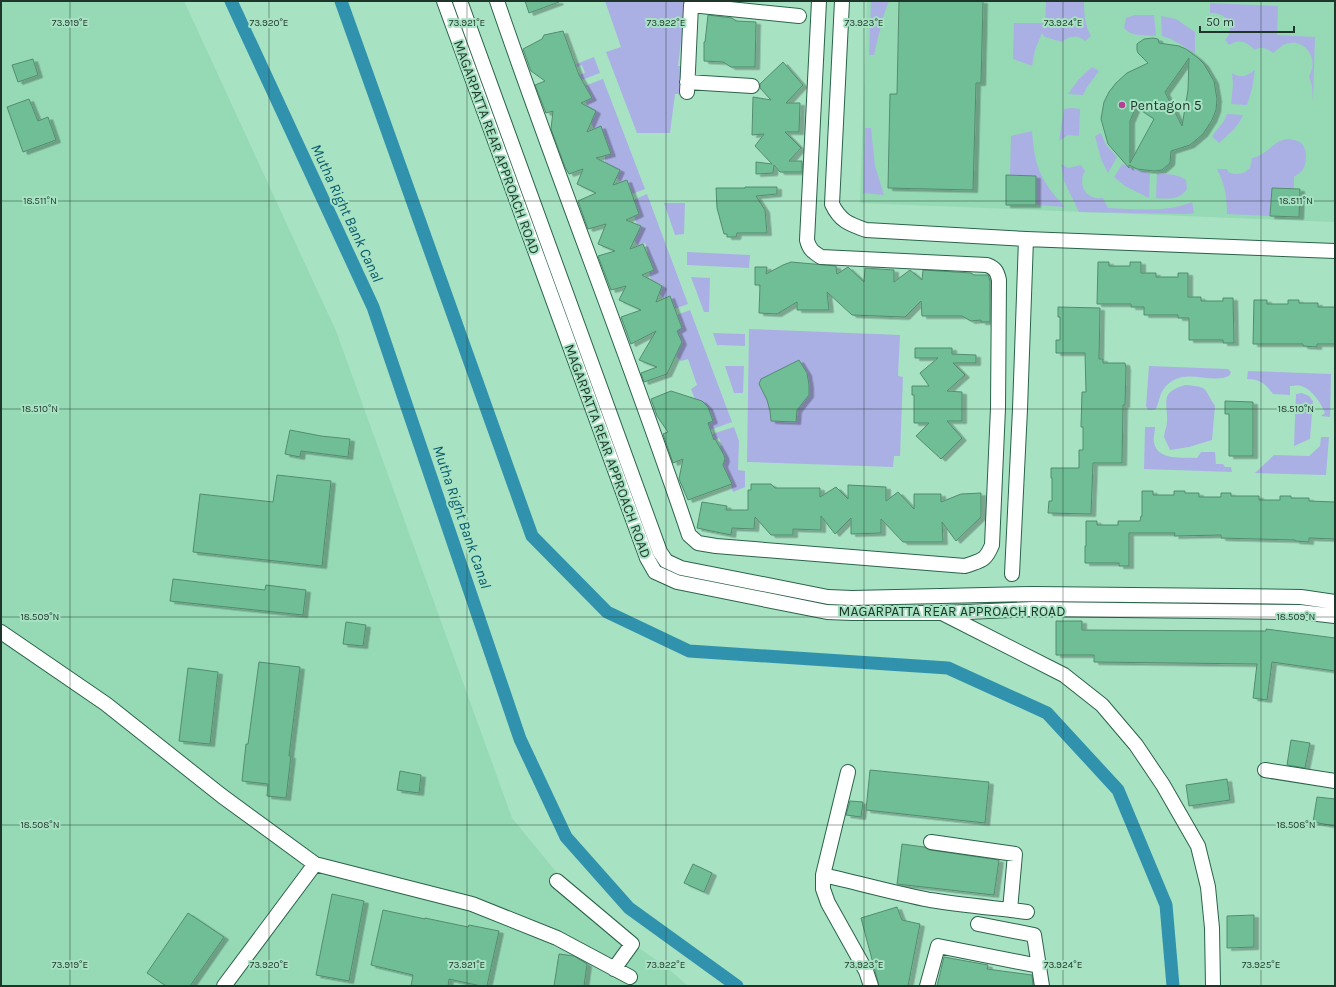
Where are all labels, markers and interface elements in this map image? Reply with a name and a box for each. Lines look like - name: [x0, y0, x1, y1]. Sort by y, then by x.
- scale bar: [1200, 8, 1294, 34]
- text: 50 m: [1206, 15, 1234, 29]
- text: 73.919°E: [52, 17, 88, 29]
- text: 73.920°E: [250, 17, 288, 29]
- text: 73.921°E: [449, 17, 485, 29]
- text: 73.922°E: [647, 17, 685, 29]
- text: 73.923°E: [845, 17, 883, 29]
- text: 73.924°E: [1044, 17, 1082, 29]
- street label: MAGARPATTA REAR APPROACH ROAD: [450, 38, 543, 257]
- place label: Pentagon 5: [1130, 97, 1202, 114]
- marker: Pentagon 5: [1117, 100, 1127, 110]
- water label: Mutha Right Bank Canal: [307, 141, 387, 285]
- text: 18.511°N: [23, 195, 57, 207]
- text: 18.511°N: [1279, 195, 1313, 207]
- street label: MAGARPATTA REAR APPROACH ROAD: [561, 342, 654, 561]
- text: 18.510°N: [22, 403, 58, 415]
- text: 18.510°N: [1278, 403, 1314, 415]
- water label: Mutha Right Bank Canal: [429, 443, 495, 591]
- street label: MAGARPATTA REAR APPROACH ROAD: [839, 603, 1065, 620]
- text: 18.509°N: [21, 611, 59, 623]
- text: 18.509°N: [1277, 611, 1315, 623]
- text: 18.508°N: [20, 819, 60, 831]
- text: 18.508°N: [1276, 819, 1316, 831]
- text: 73.919°E: [52, 959, 88, 971]
- text: 73.920°E: [250, 959, 288, 971]
- text: 73.921°E: [449, 959, 485, 971]
- text: 73.922°E: [647, 959, 685, 971]
- text: 73.923°E: [845, 959, 883, 971]
- text: 73.924°E: [1044, 959, 1082, 971]
- text: 73.925°E: [1242, 959, 1280, 971]

